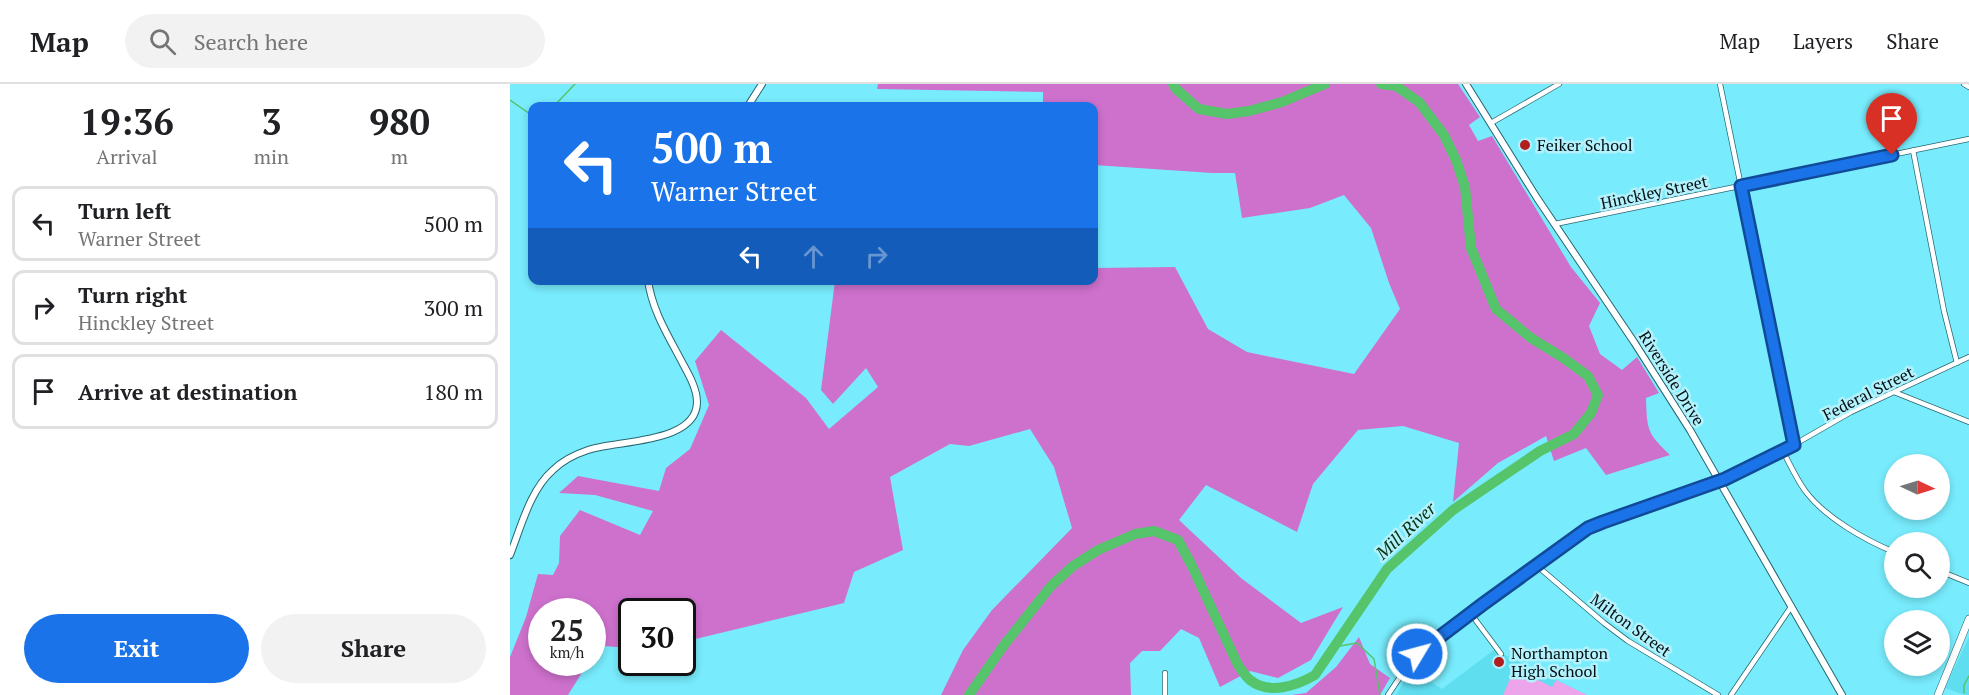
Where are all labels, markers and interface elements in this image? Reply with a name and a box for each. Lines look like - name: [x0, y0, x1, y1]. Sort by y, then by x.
- search box: [125, 14, 545, 68]
- text: Map: [30, 23, 89, 60]
- icon: search: [146, 25, 179, 58]
- text: Search here: [194, 27, 308, 56]
- text: Map: [1719, 27, 1760, 55]
- text: Layers: [1793, 27, 1853, 55]
- text: Share: [1886, 27, 1939, 55]
- pin: [1866, 93, 1917, 155]
- text: 19:36: [80, 98, 174, 145]
- text: 3: [261, 98, 282, 145]
- text: 980: [369, 98, 430, 145]
- icon: arrive: [1875, 102, 1908, 135]
- text: 500 m: [651, 119, 772, 175]
- icon: left: [552, 126, 630, 204]
- place label: Feiker School: [1537, 134, 1633, 156]
- marker: Feiker School: [1518, 138, 1532, 152]
- text: Arrival: [96, 143, 158, 170]
- text: min: [254, 143, 289, 170]
- text: m: [391, 143, 408, 170]
- street label: Hinckley Street: [1598, 170, 1710, 214]
- text: Warner Street: [651, 173, 817, 209]
- text: Turn left: [78, 196, 171, 225]
- icon: left: [27, 207, 60, 240]
- text: 500 m: [423, 209, 483, 238]
- text: Warner Street: [78, 225, 201, 252]
- icon: left: [734, 240, 767, 273]
- icon: ahead: [797, 240, 830, 273]
- icon: right: [860, 240, 893, 273]
- text: Turn right: [78, 280, 187, 309]
- icon: right: [27, 291, 60, 324]
- text: 300 m: [423, 293, 483, 322]
- text: Hinckley Street: [78, 309, 214, 336]
- street label: Riverside Drive: [1634, 326, 1710, 430]
- street label: Federal Street: [1819, 361, 1917, 425]
- icon: arrive: [27, 375, 60, 408]
- text: Arrive at destination: [78, 377, 297, 406]
- text: 180 m: [423, 377, 483, 406]
- north arrow: [1884, 454, 1950, 520]
- map controls: [1884, 454, 1950, 676]
- water label: Mill River: [1369, 496, 1441, 565]
- button: search: [1884, 532, 1950, 598]
- street label: Milton Street: [1586, 588, 1676, 662]
- speed limit sign: 30: [618, 598, 696, 676]
- text: 25: [550, 610, 584, 650]
- button: layers: [1884, 610, 1950, 676]
- button: Exit: [24, 614, 249, 683]
- button: Share: [261, 614, 486, 683]
- position arrow: [1385, 622, 1449, 686]
- text: km/h: [550, 642, 584, 662]
- place label: Northampton High School: [1511, 642, 1609, 682]
- marker: Northampton High School: [1492, 655, 1506, 669]

